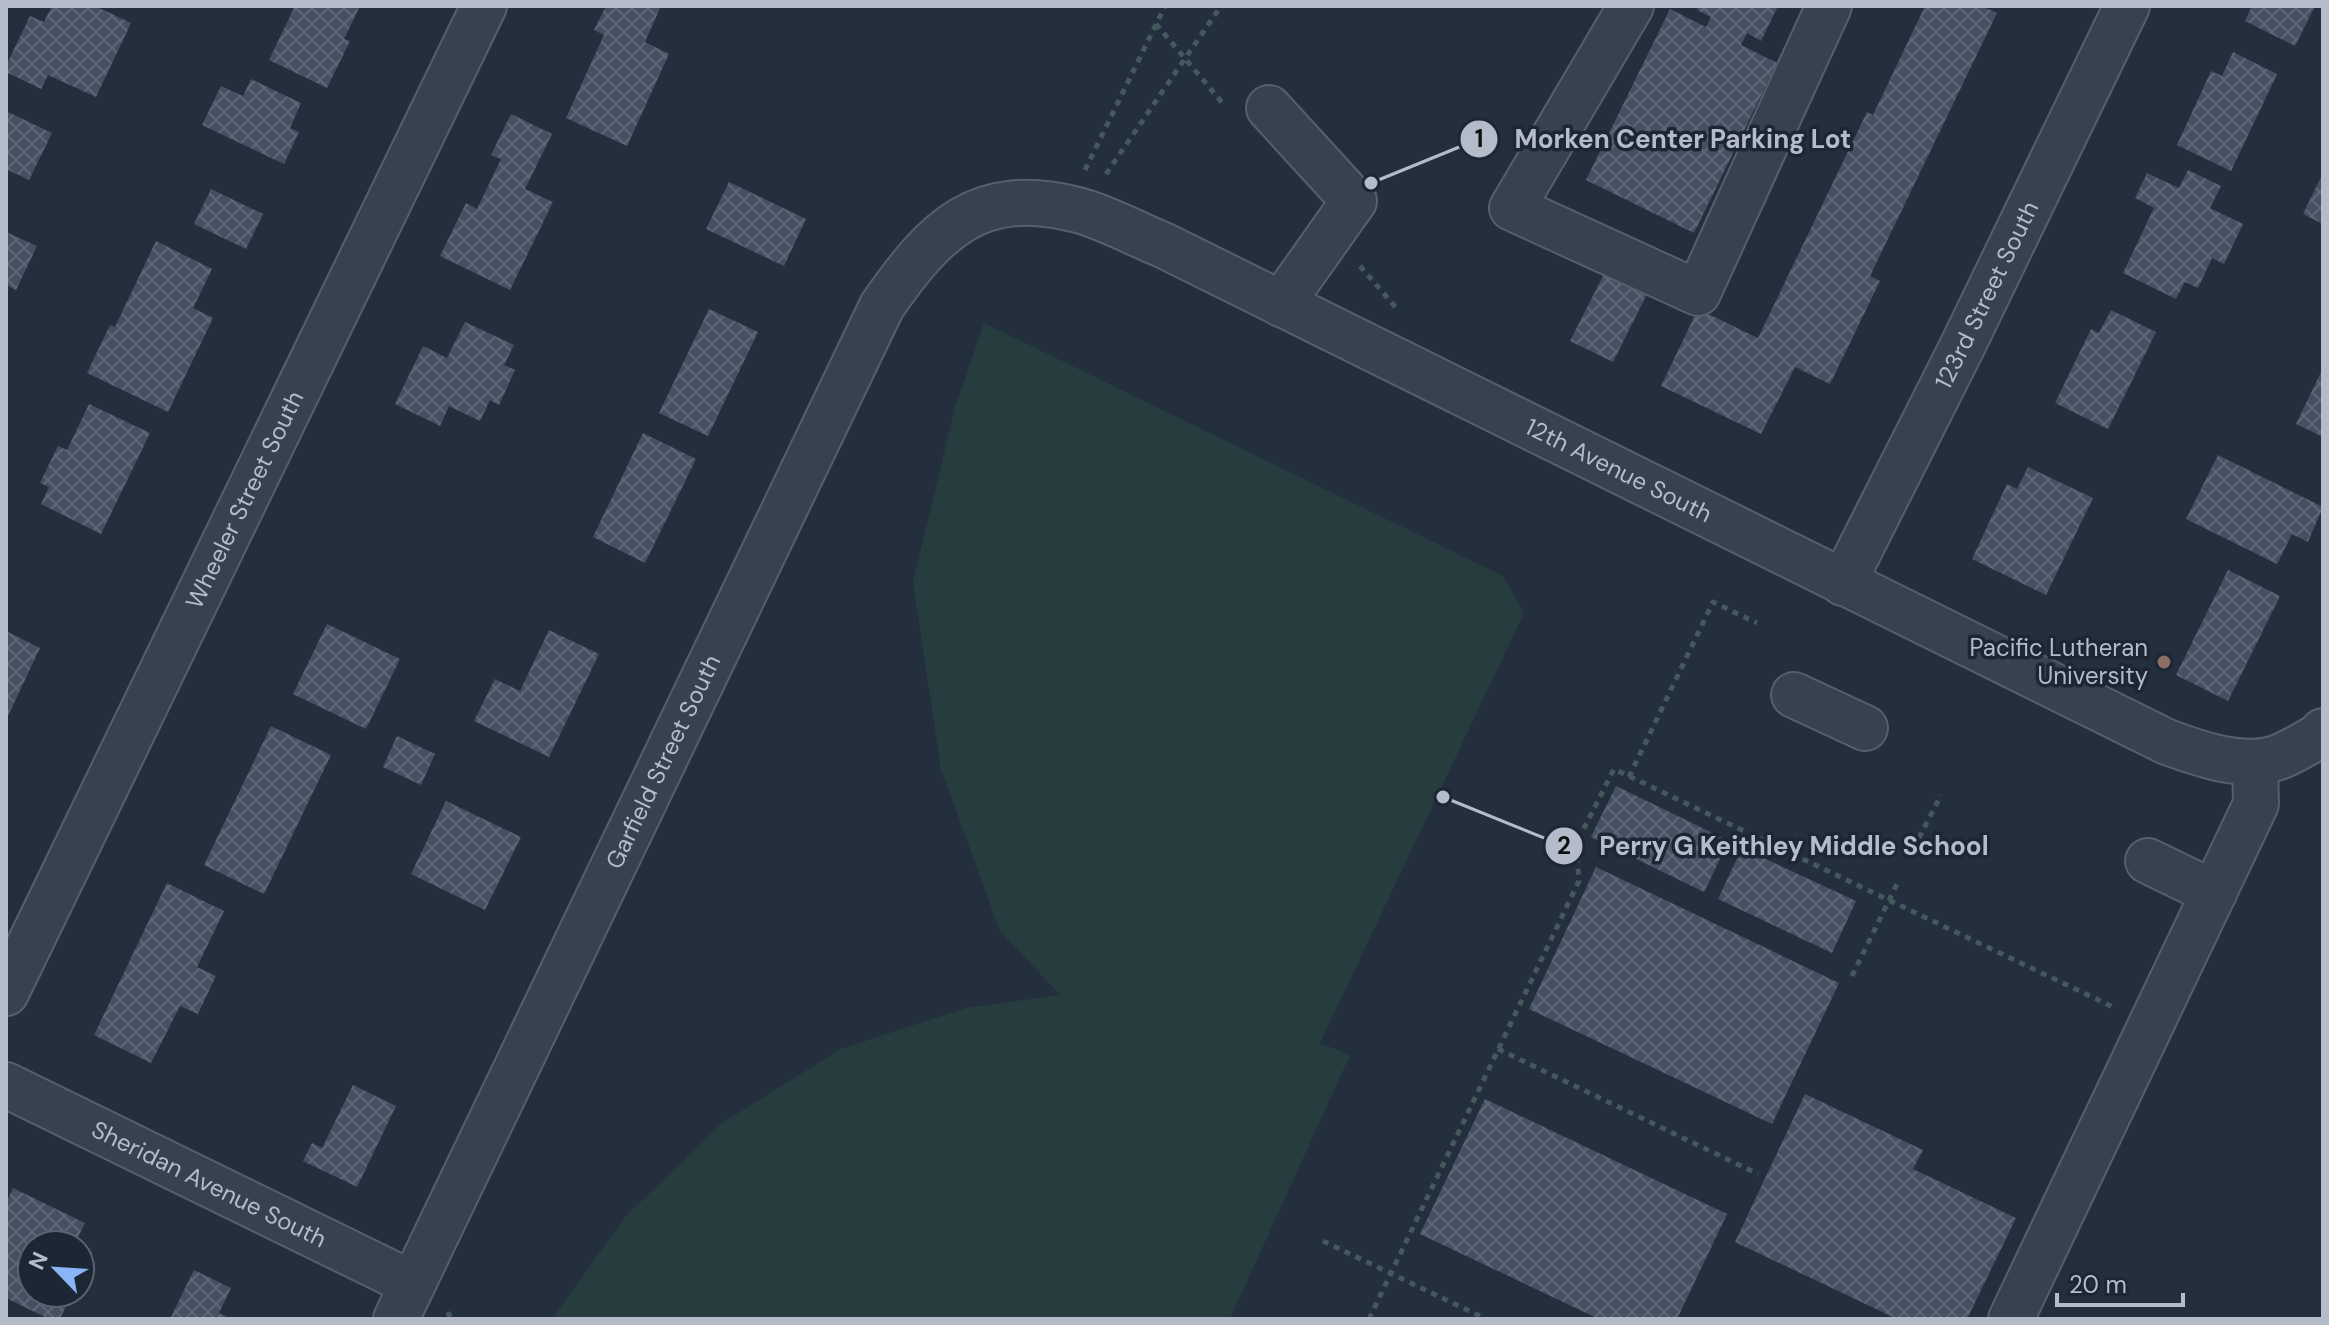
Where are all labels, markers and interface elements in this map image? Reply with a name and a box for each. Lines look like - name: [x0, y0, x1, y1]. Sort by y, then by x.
- callout: Morken Center Parking Lot: [1459, 114, 1868, 164]
- text: Morken Center Parking Lot: [1515, 122, 1851, 156]
- text: 1: [1475, 123, 1483, 154]
- street label: 123rd Street South: [1928, 196, 2045, 394]
- street label: Wheeler Street South: [179, 386, 310, 614]
- street label: 12th Avenue South: [1521, 411, 1717, 529]
- place label: Pacific Lutheran University: [1970, 632, 2148, 691]
- street label: Garfield Street South: [598, 650, 727, 874]
- marker: Pacific Lutheran University: [2155, 653, 2173, 671]
- callout: Perry G Keithley Middle School: [1544, 821, 2005, 871]
- text: Perry G Keithley Middle School: [1599, 829, 1989, 863]
- text: 2: [1557, 830, 1571, 861]
- street label: Sheridan Avenue South: [87, 1113, 332, 1254]
- north arrow: [16, 1229, 96, 1309]
- text: N: [22, 1247, 55, 1274]
- scale bar: [2057, 1257, 2183, 1307]
- text: 20 m: [2069, 1269, 2127, 1300]

